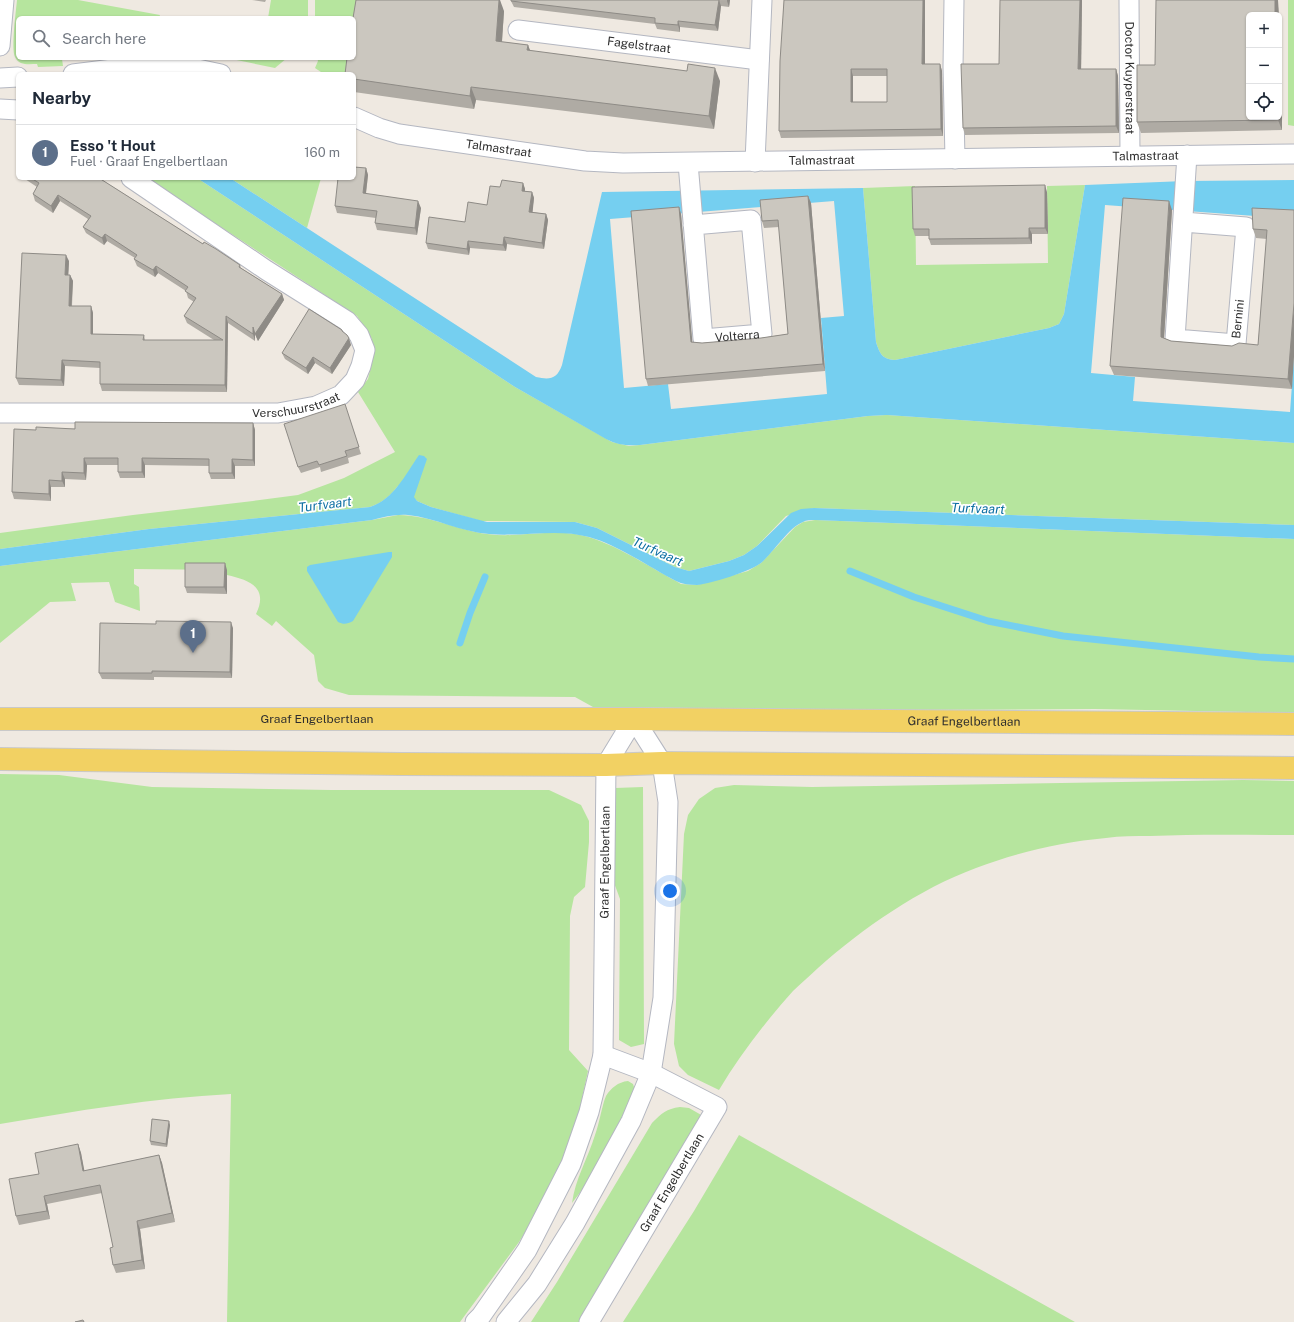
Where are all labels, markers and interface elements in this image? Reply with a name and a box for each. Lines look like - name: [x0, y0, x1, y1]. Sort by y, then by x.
- map controls: [1246, 12, 1282, 120]
- button: +: [1246, 12, 1282, 48]
- search box: [16, 16, 356, 60]
- street label: Doctor Kuyperstraat: [1122, 21, 1137, 135]
- icon: search: [30, 27, 52, 49]
- text: Search here: [62, 30, 146, 47]
- street label: Fagelstraat: [606, 34, 672, 56]
- button: −: [1246, 48, 1282, 84]
- button: locate: [1246, 84, 1282, 120]
- text: Nearby: [32, 88, 91, 108]
- text: Esso 't Hout: [70, 137, 156, 154]
- street label: Talmastraat: [465, 137, 533, 160]
- text: 1: [42, 145, 48, 160]
- text: 160 m: [304, 145, 340, 160]
- street label: Talmastraat: [1112, 149, 1179, 163]
- street label: Talmastraat: [789, 153, 855, 168]
- text: Fuel · Graaf Engelbertlaan: [70, 154, 228, 169]
- street label: Bernini: [1229, 299, 1247, 339]
- street label: Volterra: [714, 327, 760, 345]
- street label: Verschuurstraat: [252, 389, 342, 420]
- water label: Turfvaart: [298, 494, 353, 515]
- water label: Turfvaart: [951, 500, 1005, 517]
- water label: Turfvaart: [630, 534, 685, 569]
- pin: 1: [180, 620, 206, 653]
- street label: Graaf Engelbertlaan: [261, 712, 374, 726]
- street label: Graaf Engelbertlaan: [907, 714, 1021, 729]
- street label: Graaf Engelbertlaan: [597, 806, 613, 919]
- your location: [660, 881, 680, 901]
- street label: Graaf Engelbertlaan: [637, 1131, 707, 1235]

